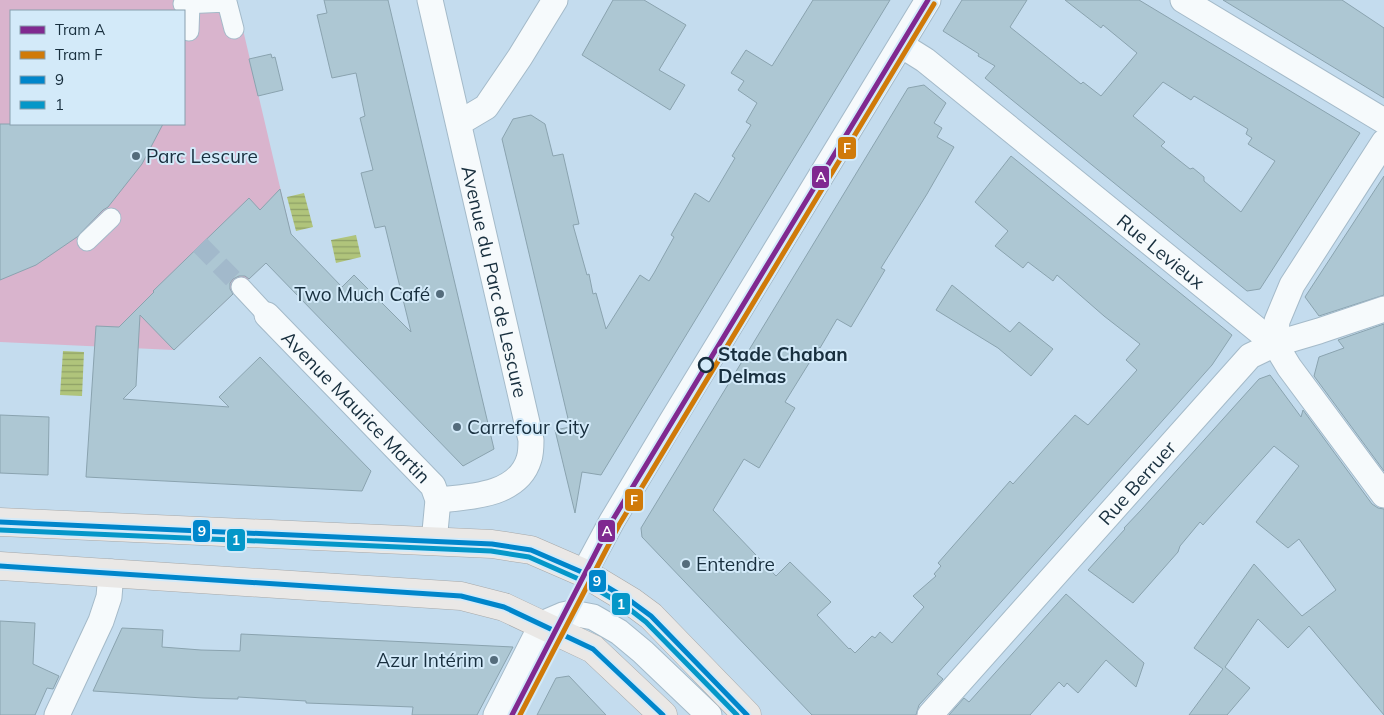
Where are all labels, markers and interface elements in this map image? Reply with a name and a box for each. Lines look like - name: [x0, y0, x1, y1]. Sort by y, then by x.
- legend: [10, 10, 185, 125]
- text: Tram A: [55, 20, 105, 39]
- text: Tram F: [55, 45, 103, 64]
- text: 9: [55, 70, 64, 89]
- text: 1: [55, 95, 64, 114]
- line badge: F: [837, 136, 857, 160]
- text: F: [843, 139, 851, 157]
- place label: Parc Lescure: [146, 144, 258, 168]
- marker: Parc Lescure: [130, 150, 142, 162]
- street label: Avenue du Parc de Lescure: [456, 163, 533, 400]
- line badge: A: [811, 165, 830, 189]
- text: A: [816, 168, 827, 186]
- street label: Rue Levieux: [1112, 209, 1210, 294]
- place label: Two Much Café: [294, 282, 430, 306]
- marker: Two Much Café: [434, 288, 446, 300]
- street label: Avenue Maurice Martin: [277, 326, 436, 488]
- place label: Stade Chaban Delmas: [718, 342, 848, 388]
- marker: Stade Chaban Delmas: [698, 357, 714, 373]
- place label: Carrefour City: [467, 415, 589, 439]
- marker: Carrefour City: [451, 421, 463, 433]
- street label: Rue Berruer: [1093, 436, 1181, 530]
- line badge: F: [624, 488, 644, 512]
- text: F: [630, 491, 638, 509]
- line badge: 9: [192, 519, 211, 543]
- line badge: A: [597, 519, 616, 543]
- text: 9: [198, 522, 206, 540]
- text: A: [602, 522, 613, 540]
- line badge: 1: [226, 528, 246, 552]
- text: 1: [232, 531, 240, 549]
- place label: Entendre: [696, 552, 775, 576]
- marker: Entendre: [680, 558, 692, 570]
- line badge: 9: [588, 569, 607, 593]
- text: 9: [593, 572, 601, 590]
- line badge: 1: [611, 592, 631, 616]
- text: 1: [617, 595, 625, 613]
- place label: Azur Intérim: [376, 648, 484, 672]
- marker: Azur Intérim: [488, 654, 500, 666]

